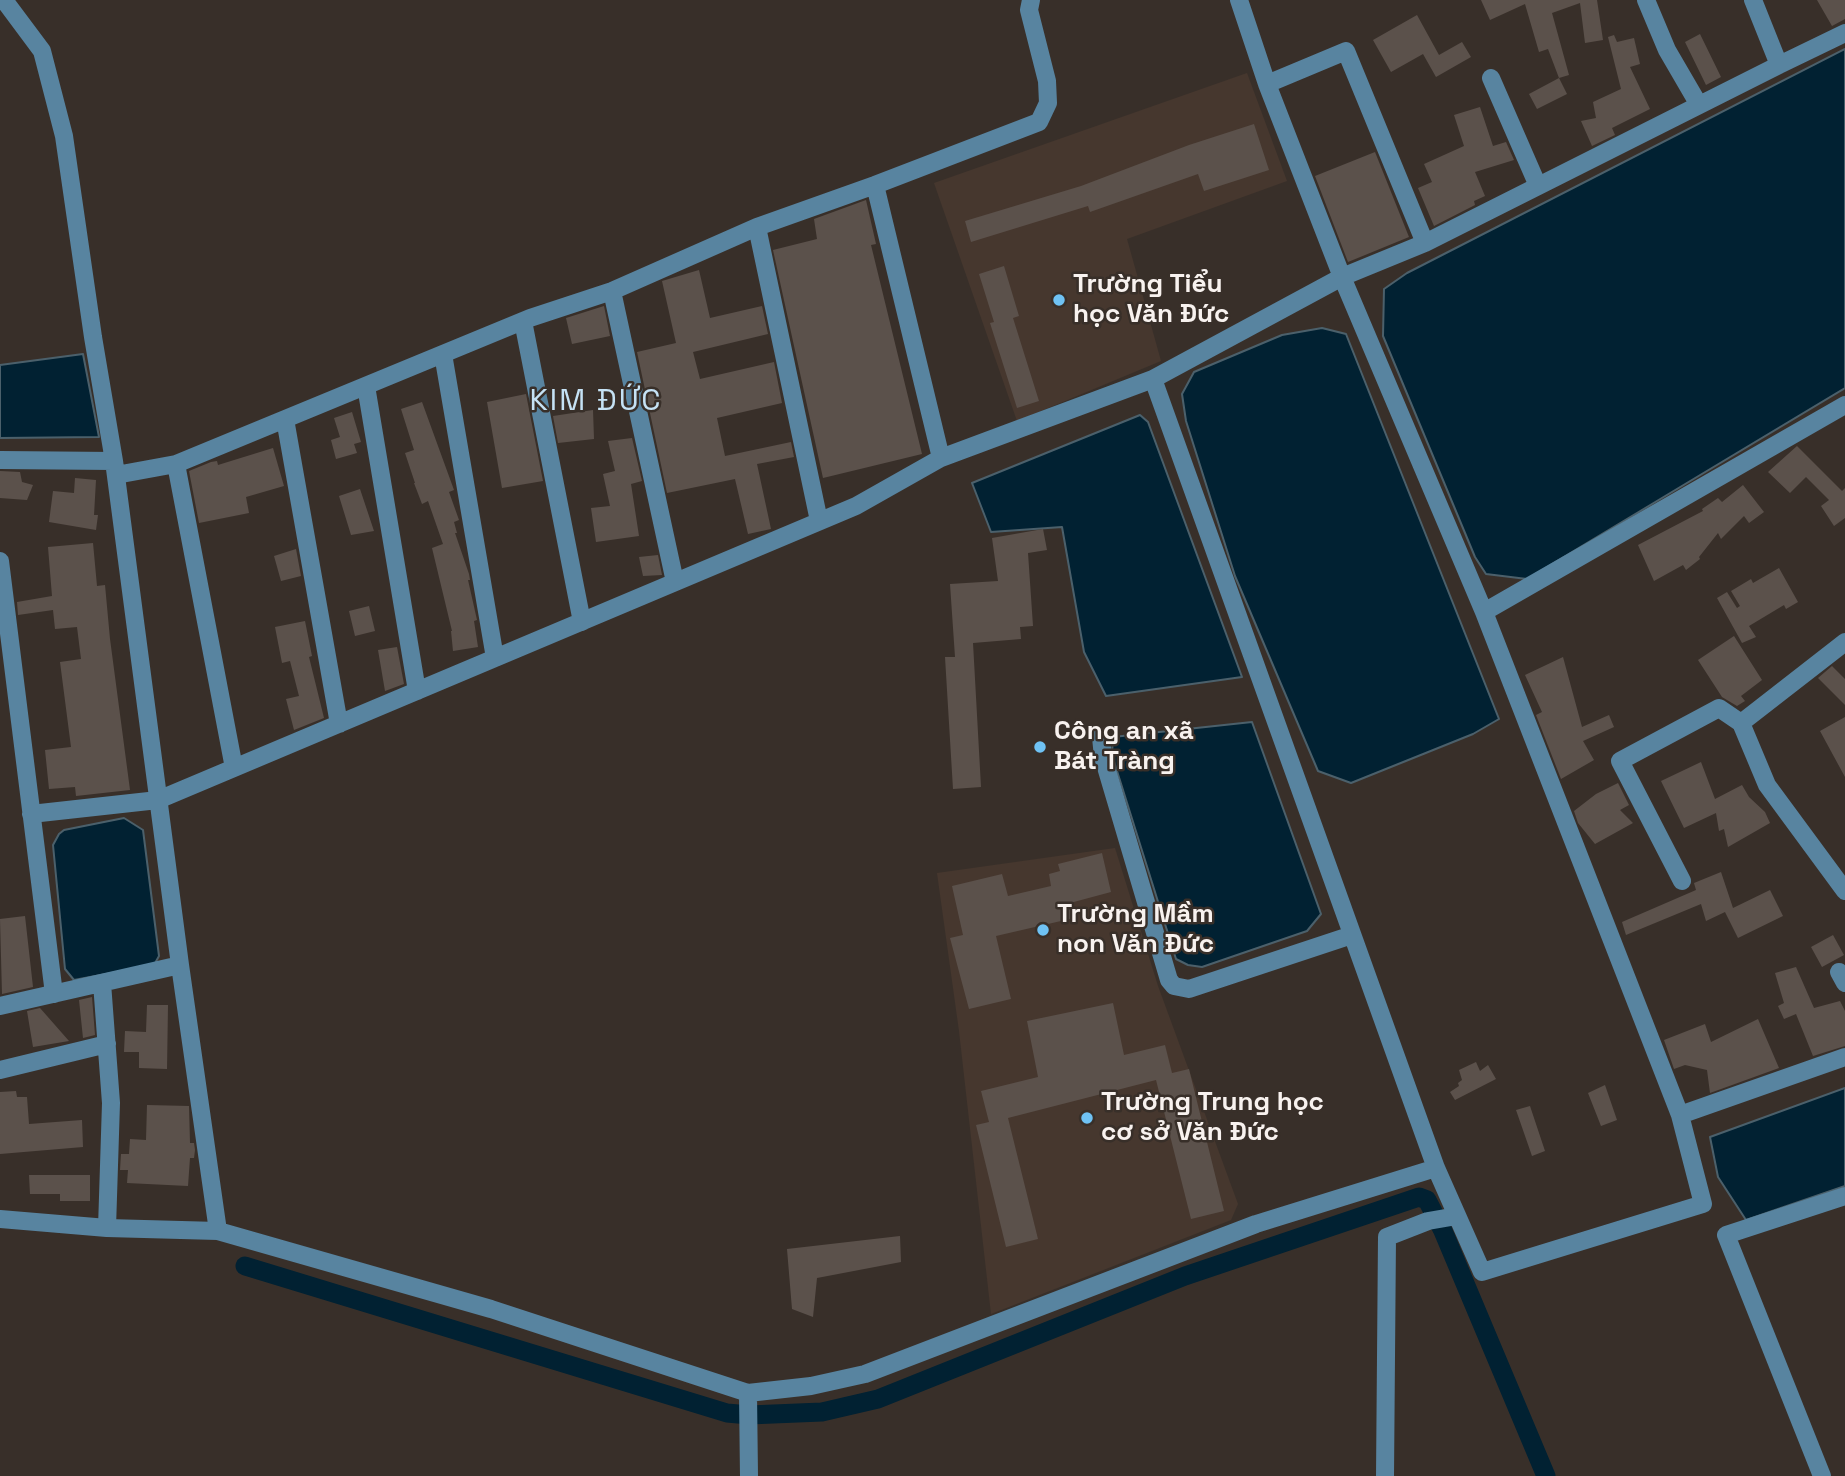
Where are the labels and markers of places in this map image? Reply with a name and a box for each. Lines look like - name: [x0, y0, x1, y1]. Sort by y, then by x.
- place label: Trường Tiểu học Văn Đức: [1073, 269, 1229, 330]
- marker: Trường Tiểu học Văn Đức: [1051, 292, 1067, 308]
- place label: Công an xã Bát Tràng: [1054, 716, 1194, 778]
- marker: Công an xã Bát Tràng: [1032, 739, 1048, 755]
- place label: Trường Mầm non Văn Đức: [1057, 899, 1214, 960]
- marker: Trường Mầm non Văn Đức: [1035, 922, 1051, 938]
- place label: Trường Trung học cơ sở Văn Đức: [1101, 1087, 1324, 1148]
- marker: Trường Trung học cơ sở Văn Đức: [1079, 1110, 1095, 1126]

